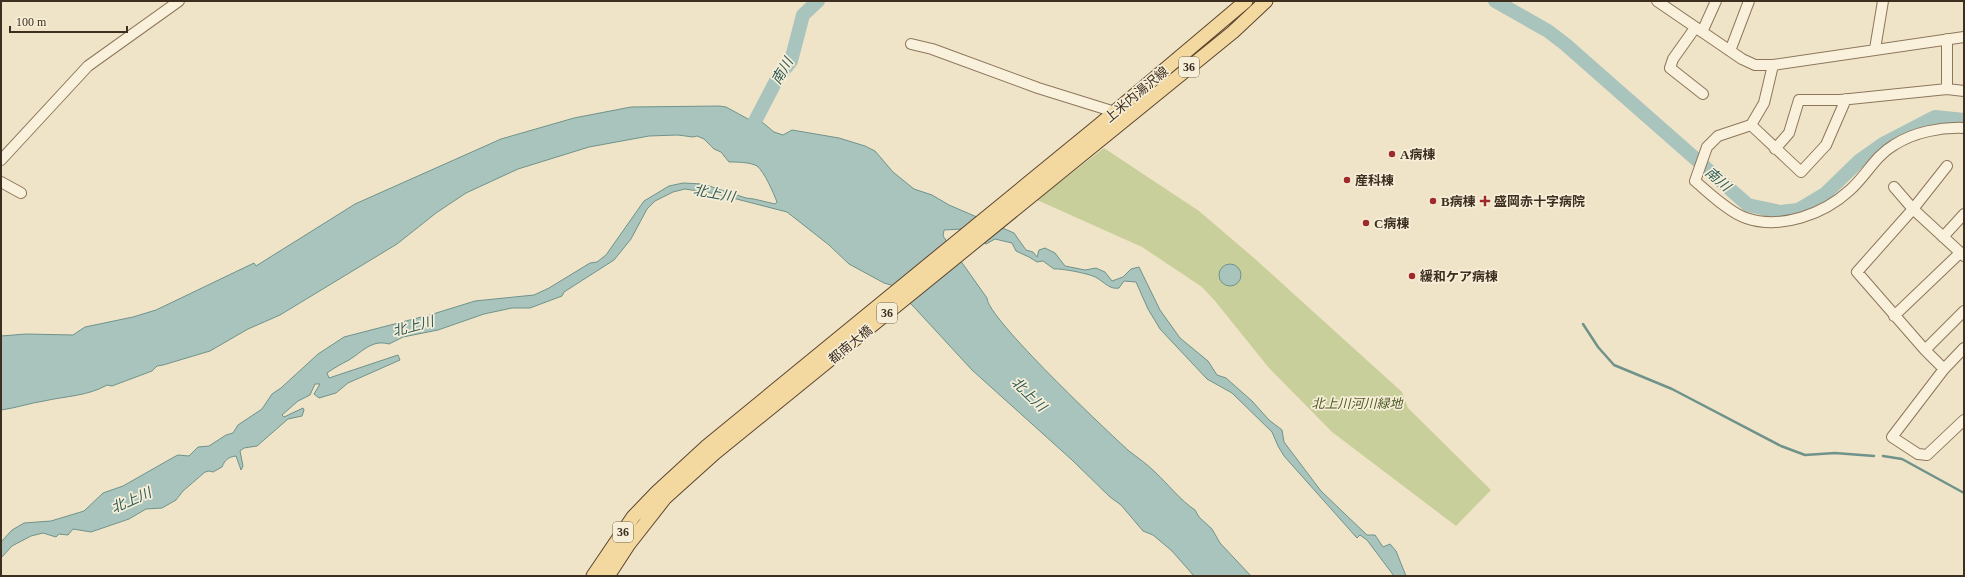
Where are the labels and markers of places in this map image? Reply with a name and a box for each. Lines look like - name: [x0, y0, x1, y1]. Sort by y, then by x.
- place label: A病棟: [1400, 147, 1435, 162]
- marker: A病棟: [1387, 149, 1397, 159]
- place label: 産科棟: [1355, 173, 1394, 188]
- marker: 産科棟: [1342, 175, 1352, 185]
- place label: B病棟: [1441, 194, 1476, 209]
- place label: 盛岡赤十字病院: [1494, 194, 1585, 209]
- marker: 盛岡赤十字病院: [1479, 195, 1491, 207]
- marker: B病棟: [1428, 196, 1438, 206]
- place label: C病棟: [1374, 216, 1409, 231]
- marker: C病棟: [1361, 218, 1371, 228]
- place label: 緩和ケア病棟: [1420, 269, 1498, 284]
- marker: 緩和ケア病棟: [1407, 271, 1417, 281]

